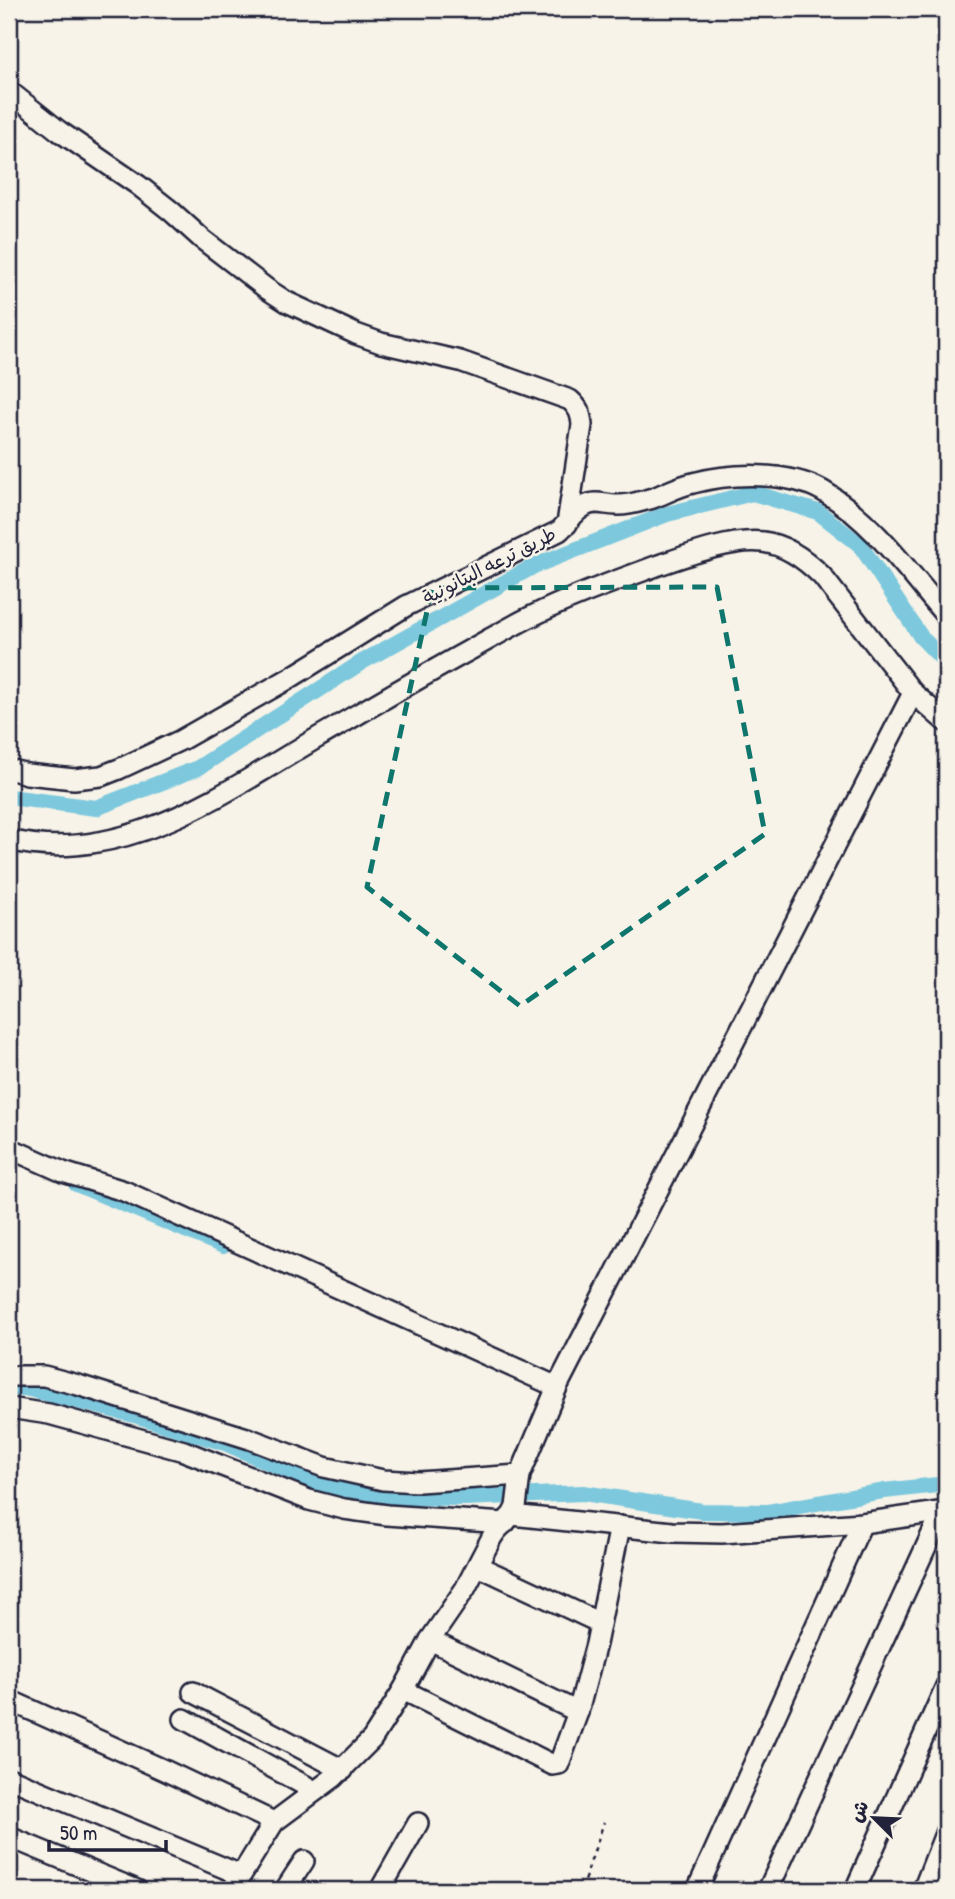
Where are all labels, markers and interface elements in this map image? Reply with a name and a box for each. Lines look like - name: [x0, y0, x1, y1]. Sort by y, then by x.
- street label: طريق ترعه البتانونية: [418, 520, 560, 610]
- north arrow: [839, 1784, 909, 1854]
- text: ش: [842, 1796, 875, 1826]
- scale bar: [49, 1808, 166, 1852]
- text: 50 m: [60, 1818, 97, 1847]

